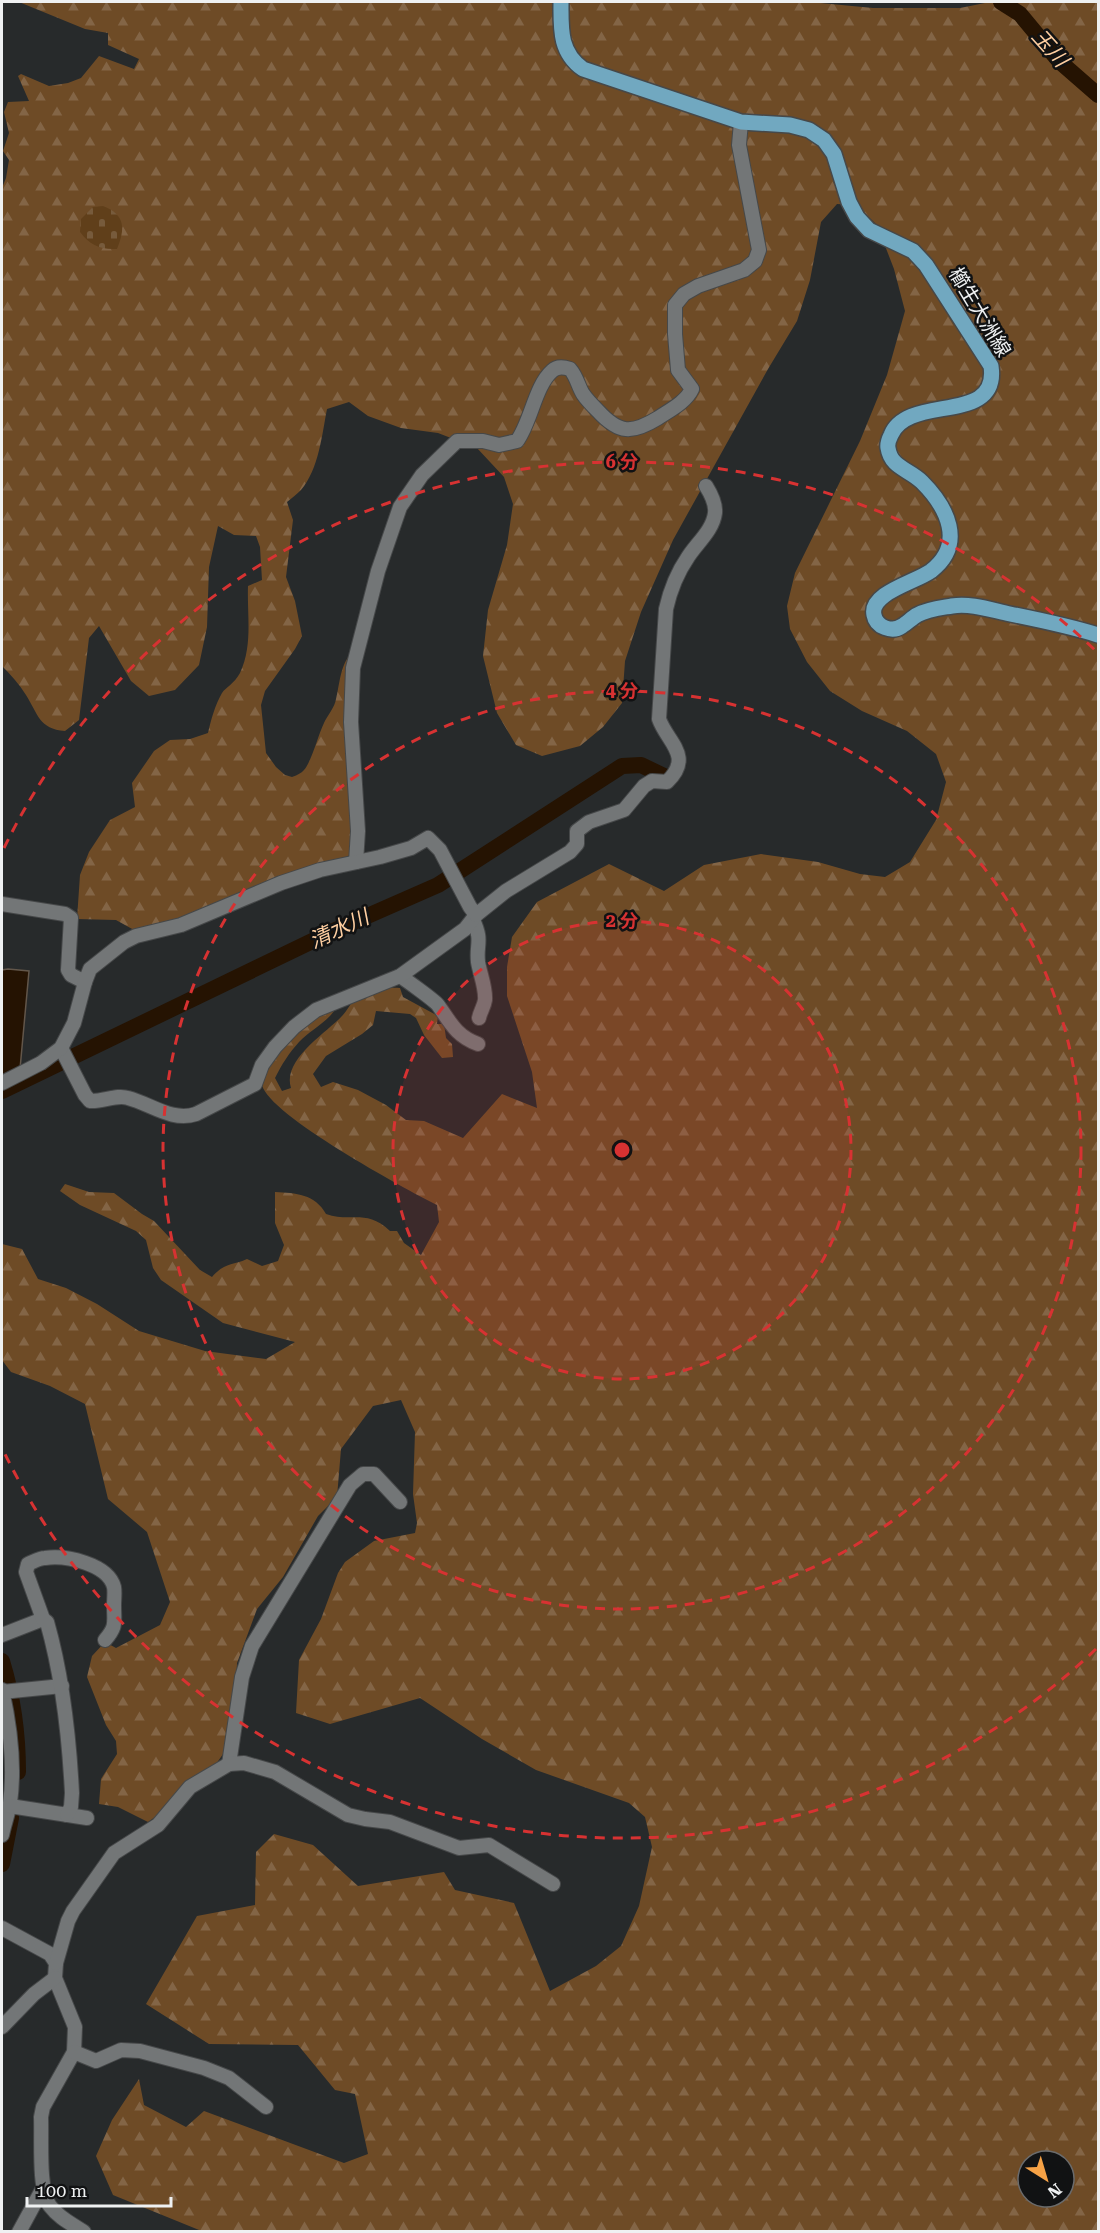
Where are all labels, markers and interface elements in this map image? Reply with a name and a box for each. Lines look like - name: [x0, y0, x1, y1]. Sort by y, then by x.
- water label: 玉川: [1027, 24, 1074, 73]
- street label: 櫛生大洲線: [944, 263, 1016, 361]
- text: 6 分: [606, 451, 638, 472]
- text: 4 分: [606, 680, 638, 701]
- water label: 清水川: [305, 904, 374, 953]
- text: 2 分: [606, 910, 638, 931]
- centre of rings: [612, 1140, 632, 1160]
- north arrow: [1016, 2149, 1076, 2209]
- scale bar: [27, 2170, 171, 2208]
- text: N: [1044, 2179, 1065, 2202]
- text: 100 m: [36, 2180, 87, 2201]

